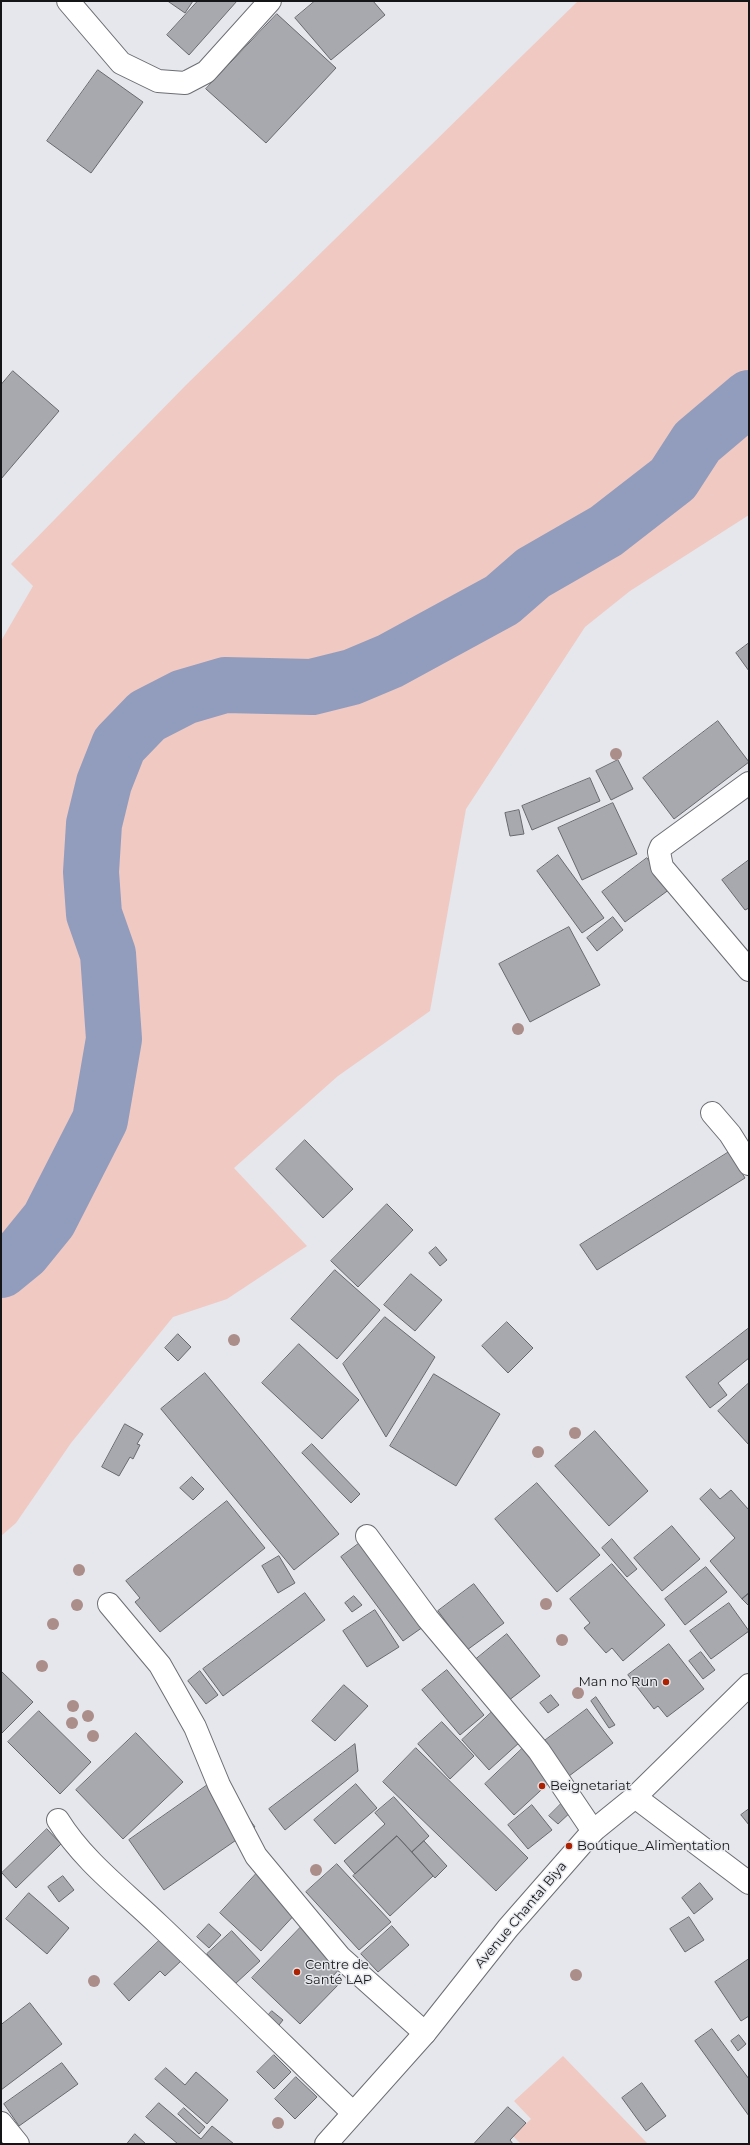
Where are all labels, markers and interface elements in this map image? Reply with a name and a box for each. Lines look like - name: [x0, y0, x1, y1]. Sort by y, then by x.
- place label: Man no Run: [578, 1674, 658, 1690]
- marker: Man no Run: [661, 1677, 671, 1687]
- place label: Beignetariat: [550, 1778, 631, 1794]
- marker: Beignetariat: [537, 1781, 547, 1791]
- place label: Boutique_Alimentation: [577, 1838, 730, 1854]
- marker: Boutique_Alimentation: [564, 1841, 574, 1851]
- street label: Avenue Chantal Biya: [472, 1859, 570, 1971]
- place label: Centre de Santé LAP: [305, 1957, 372, 1988]
- marker: Centre de Santé LAP: [292, 1967, 302, 1977]

